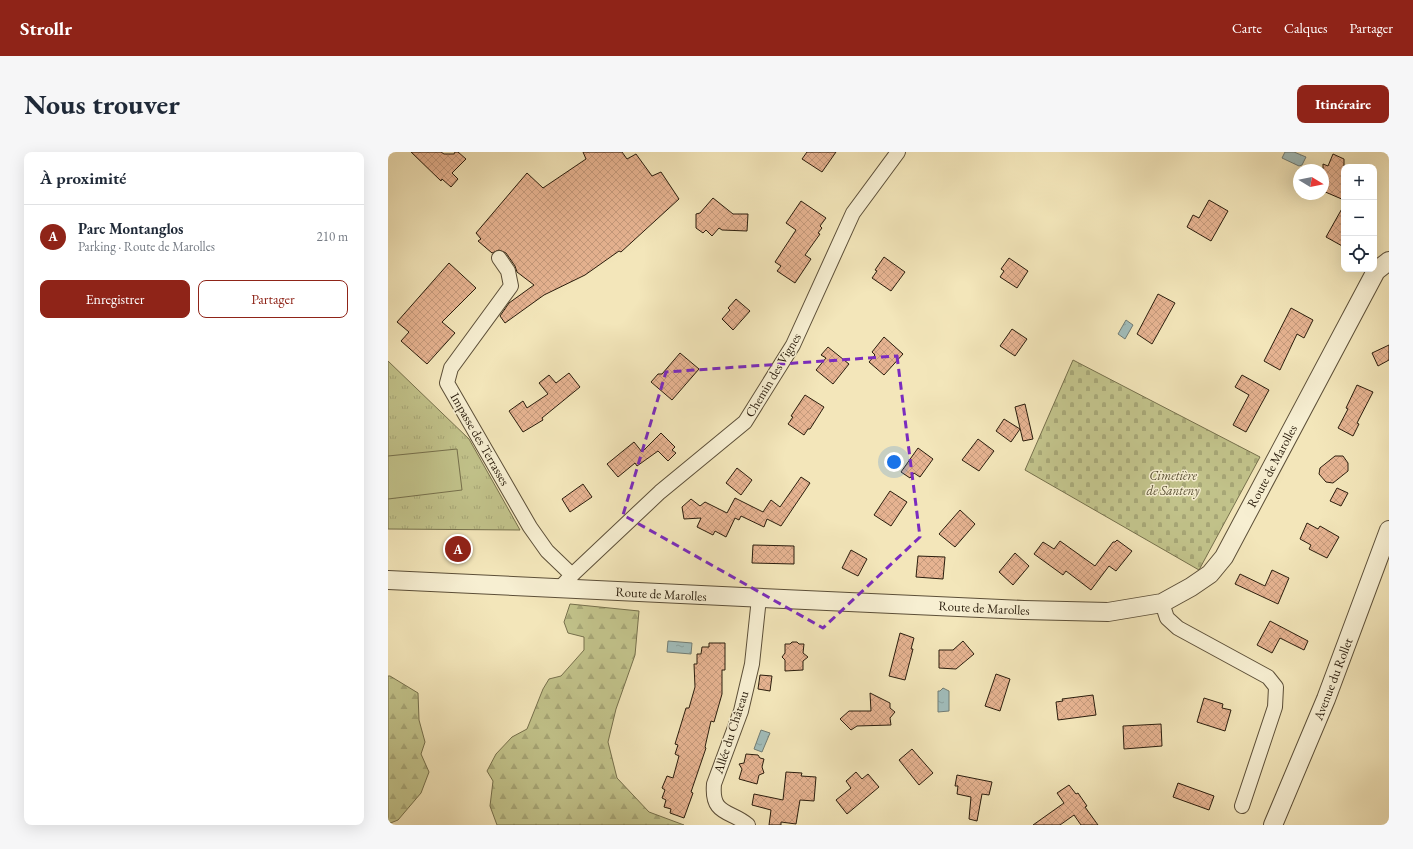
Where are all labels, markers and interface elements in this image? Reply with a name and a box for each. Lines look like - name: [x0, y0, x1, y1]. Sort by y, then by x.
- text: Strollr: [20, 16, 72, 41]
- text: Carte: [1232, 19, 1262, 37]
- text: Calques: [1284, 19, 1328, 37]
- text: Partager: [1350, 19, 1393, 37]
- button: Itinéraire: [1297, 85, 1389, 123]
- text: Nous trouver: [24, 86, 180, 122]
- north arrow: [1293, 164, 1329, 200]
- map controls: [1341, 164, 1377, 272]
- button: +: [1341, 164, 1377, 200]
- text: À proximité: [40, 167, 126, 189]
- button: −: [1341, 200, 1377, 236]
- text: Parc Montanglos: [78, 219, 183, 238]
- text: A: [48, 228, 58, 245]
- text: 210 m: [317, 228, 348, 245]
- button: locate: [1341, 236, 1377, 272]
- text: Parking · Route de Marolles: [78, 238, 215, 255]
- button: Enregistrer: [40, 280, 190, 318]
- button: Partager: [198, 280, 348, 318]
- street label: Chemin des Vignes: [741, 330, 805, 420]
- street label: Impasse des Terrasses: [446, 389, 514, 489]
- street label: Route de Marolles: [1243, 422, 1301, 510]
- your location: [884, 452, 904, 472]
- park label: Cimetière de Santeny: [1147, 467, 1200, 499]
- pin: A: [445, 534, 471, 564]
- street label: Route de Marolles: [615, 583, 707, 605]
- street label: Route de Marolles: [938, 597, 1030, 619]
- street label: Avenue du Rollet: [1309, 635, 1356, 724]
- street label: Allée du Château: [709, 688, 752, 777]

